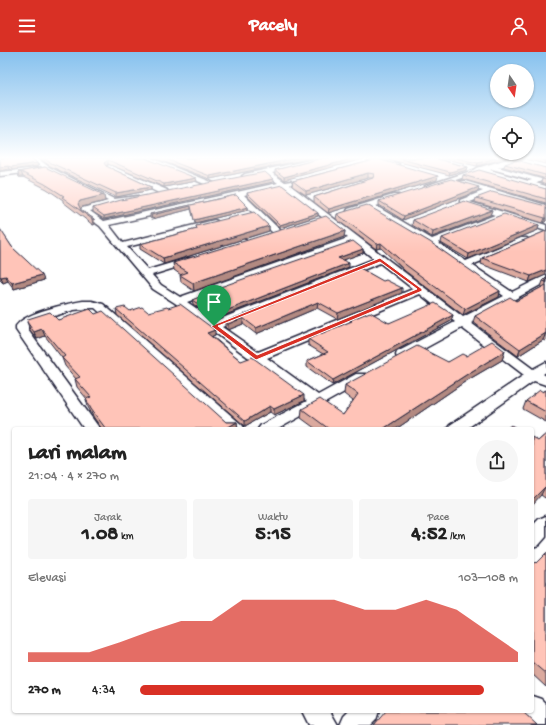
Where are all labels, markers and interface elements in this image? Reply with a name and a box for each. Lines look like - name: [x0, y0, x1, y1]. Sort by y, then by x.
- icon: menu: [16, 15, 38, 37]
- icon: person: [508, 15, 530, 37]
- text: Pacely: [249, 16, 297, 37]
- north arrow: [490, 64, 534, 108]
- map controls: [490, 64, 534, 160]
- button: locate: [490, 116, 534, 160]
- pin: [197, 285, 231, 326]
- icon: arrive: [203, 291, 225, 313]
- button: share: [476, 440, 518, 482]
- text: Lari malam: [28, 441, 127, 467]
- text: 21:04 · 4 × 270 m: [28, 469, 119, 484]
- text: Jarak: [94, 512, 121, 524]
- text: Waktu: [258, 512, 288, 524]
- text: Pace: [428, 512, 449, 524]
- text: 1.08: [82, 524, 118, 547]
- text: 5:15: [255, 524, 291, 547]
- text: 4:52: [411, 524, 447, 547]
- text: km: [118, 531, 134, 543]
- text: /km: [447, 531, 465, 543]
- text: Elevasi: [28, 571, 66, 586]
- text: 103–108 m: [459, 571, 518, 586]
- text: 270 m: [28, 683, 61, 698]
- text: 4:34: [92, 683, 115, 698]

